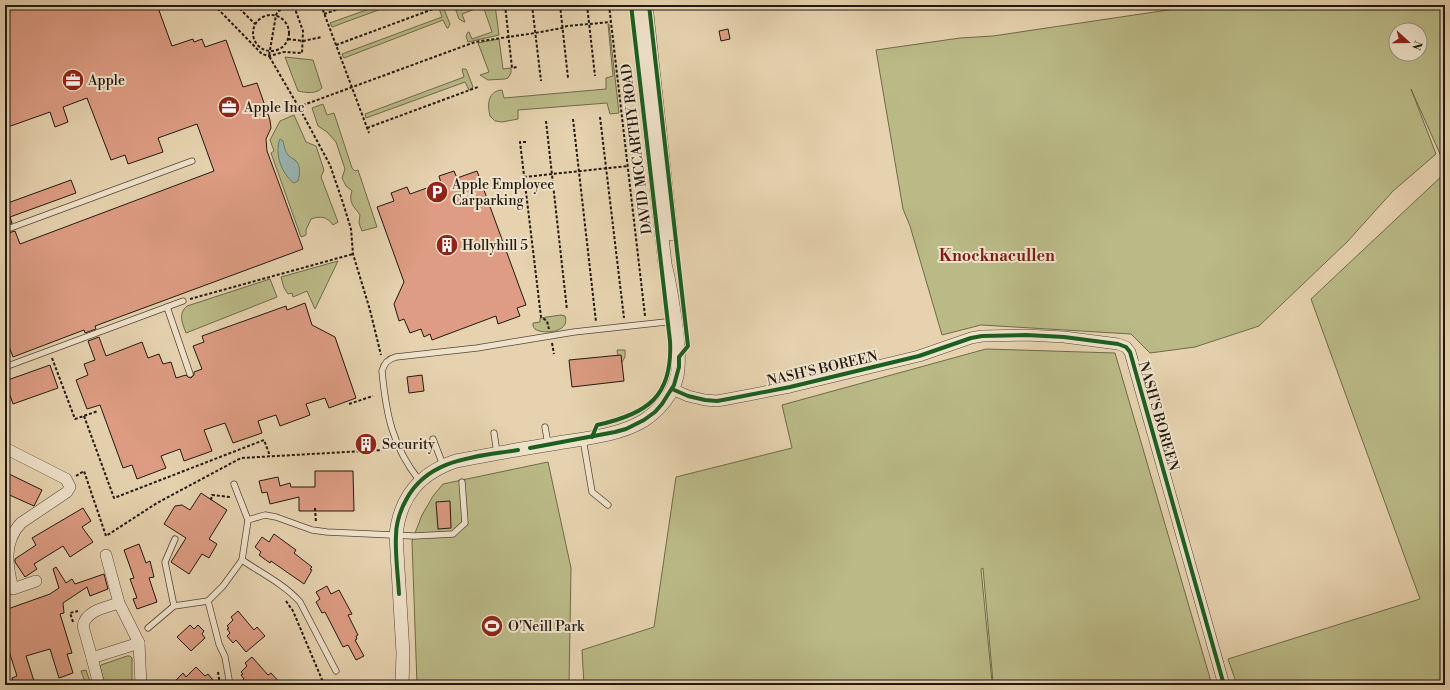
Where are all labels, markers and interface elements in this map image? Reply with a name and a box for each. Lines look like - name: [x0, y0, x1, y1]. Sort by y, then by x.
- north arrow: [1388, 22, 1428, 62]
- text: N: [1408, 39, 1424, 52]
- street label: DAVID MCCARTHY ROAD: [618, 62, 656, 235]
- office icon: Apple: [60, 67, 86, 93]
- place label: Apple: [87, 72, 125, 90]
- office icon: Apple Inc: [216, 94, 242, 120]
- place label: Apple Inc: [243, 99, 305, 117]
- place label: Apple Employee Carparking: [451, 176, 554, 210]
- parking icon: Apple Employee Carparking: [424, 179, 450, 205]
- building icon: Hollyhill 5: [434, 232, 460, 258]
- place label: Hollyhill 5: [462, 237, 528, 255]
- district label: Knocknacullen: [939, 246, 1055, 266]
- street label: NASH'S BOREEN: [765, 347, 880, 390]
- street label: NASH'S BOREEN: [1134, 359, 1182, 474]
- building icon: Security: [353, 431, 379, 457]
- place label: Security: [382, 436, 435, 454]
- sports icon: O'Neill Park: [479, 613, 505, 639]
- place label: O'Neill Park: [508, 618, 585, 636]

